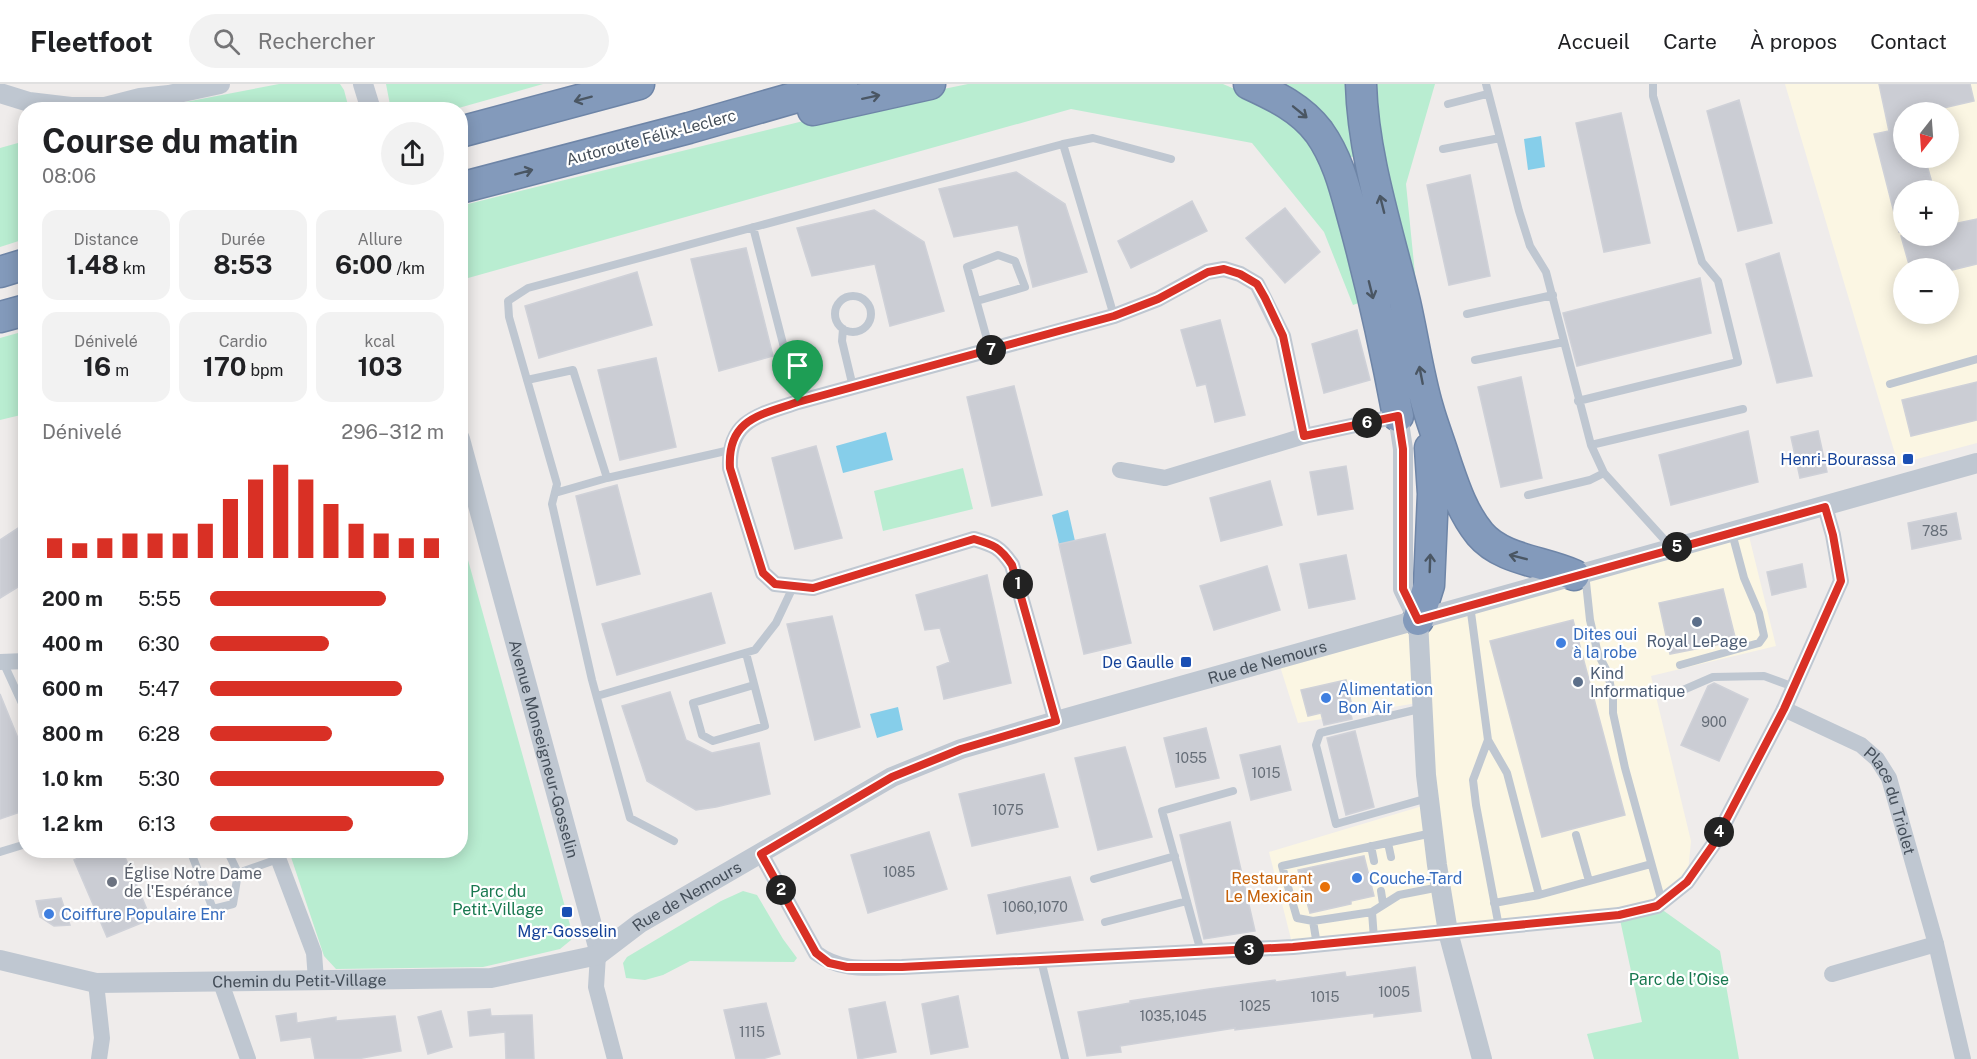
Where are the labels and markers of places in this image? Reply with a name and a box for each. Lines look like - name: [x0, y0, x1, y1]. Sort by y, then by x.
- pin: 7: [976, 335, 1006, 365]
- pin: [772, 340, 823, 402]
- pin: 6: [1352, 408, 1382, 438]
- place label: Henri-Bourassa: [1780, 450, 1896, 469]
- marker: Henri-Bourassa: [1901, 452, 1915, 466]
- pin: 5: [1662, 532, 1692, 562]
- pin: 1: [1003, 569, 1033, 599]
- marker: Royal LePage: [1690, 615, 1704, 629]
- place label: Dites oui à la robe: [1573, 625, 1637, 662]
- place label: Royal LePage: [1647, 632, 1747, 651]
- marker: Dites oui à la robe: [1554, 636, 1568, 650]
- place label: De Gaulle: [1102, 653, 1174, 672]
- marker: De Gaulle: [1179, 655, 1193, 669]
- place label: Kind Informatique: [1590, 664, 1685, 701]
- marker: Kind Informatique: [1571, 675, 1585, 689]
- place label: Alimentation Bon Air: [1338, 680, 1433, 717]
- marker: Alimentation Bon Air: [1319, 691, 1333, 705]
- pin: 4: [1704, 817, 1734, 847]
- place label: Église Notre Dame de l'Espérance: [124, 863, 262, 901]
- place label: Restaurant Le Mexicain: [1225, 869, 1313, 906]
- place label: Couche-Tard: [1369, 869, 1462, 888]
- marker: Couche-Tard: [1350, 871, 1364, 885]
- marker: Église Notre Dame de l'Espérance: [105, 875, 119, 889]
- pin: 2: [766, 875, 796, 905]
- marker: Restaurant Le Mexicain: [1318, 880, 1332, 894]
- place label: Coiffure Populaire Enr: [61, 905, 226, 924]
- marker: Mgr-Gosselin: [560, 905, 574, 919]
- marker: Coiffure Populaire Enr: [42, 907, 56, 921]
- place label: Mgr-Gosselin: [517, 922, 617, 941]
- pin: 3: [1234, 935, 1264, 965]

